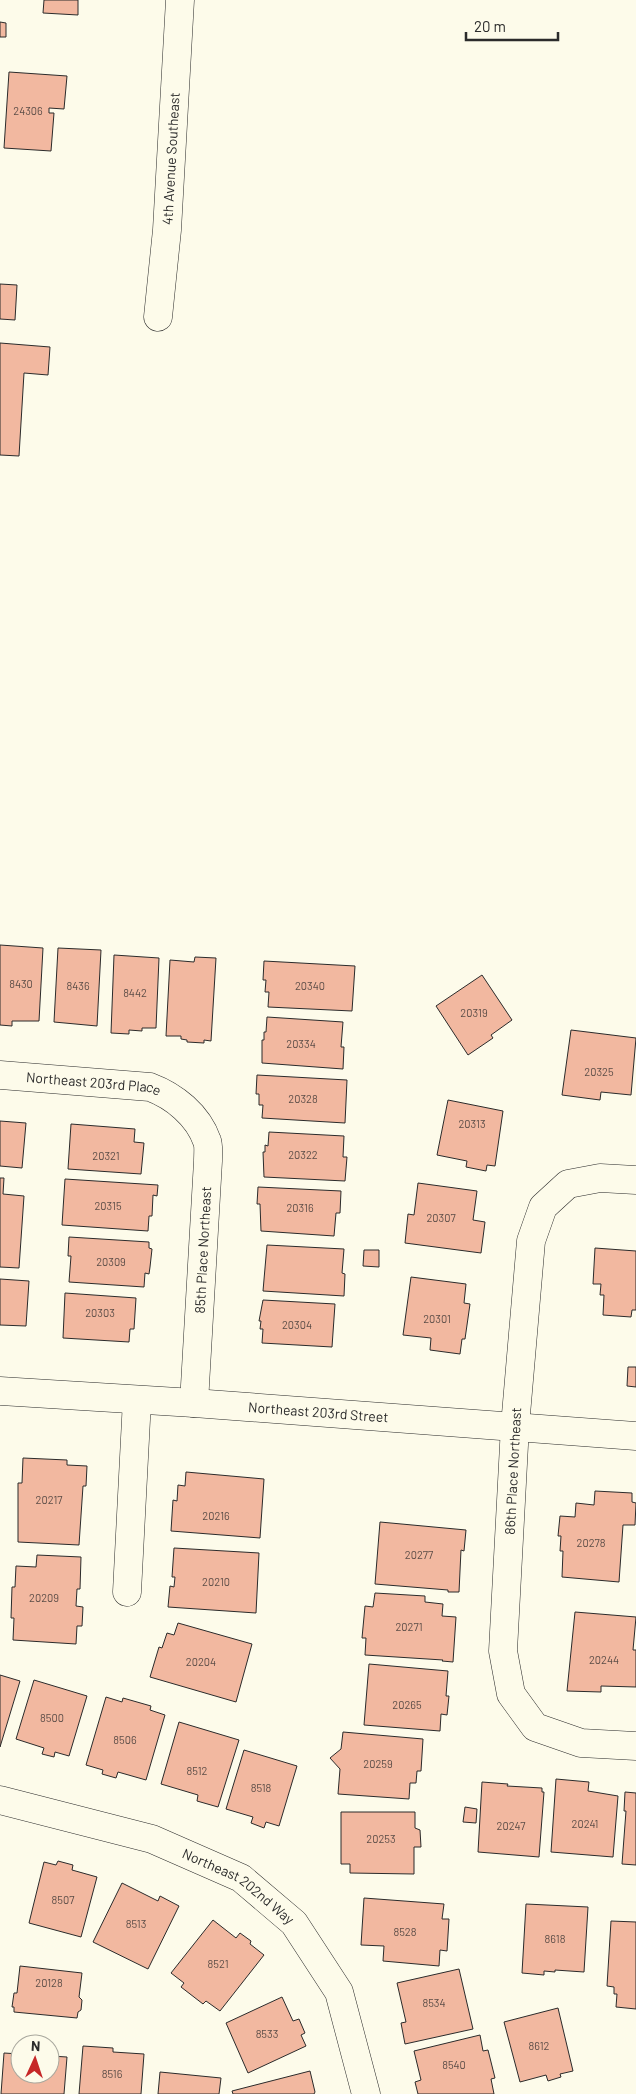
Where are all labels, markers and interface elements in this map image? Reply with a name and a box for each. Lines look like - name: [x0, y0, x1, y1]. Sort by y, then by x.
- scale bar: [466, 10, 558, 42]
- text: 20 m: [474, 17, 506, 35]
- street label: 4th Avenue Southeast: [158, 92, 183, 225]
- house number: 24306: [13, 104, 43, 117]
- house number: 8430: [9, 977, 33, 990]
- house number: 8436: [66, 979, 90, 992]
- house number: 20340: [295, 979, 325, 992]
- house number: 8442: [123, 986, 147, 999]
- house number: 20319: [460, 1006, 488, 1019]
- house number: 20334: [286, 1037, 316, 1050]
- house number: 20325: [584, 1065, 614, 1078]
- street label: Northeast 203rd Place: [25, 1068, 164, 1099]
- house number: 20328: [288, 1092, 318, 1105]
- house number: 20313: [458, 1117, 486, 1130]
- house number: 20322: [288, 1148, 318, 1161]
- house number: 20321: [92, 1149, 120, 1162]
- street label: 85th Place Northeast: [191, 1186, 214, 1314]
- house number: 20315: [94, 1199, 122, 1212]
- house number: 20316: [286, 1201, 314, 1214]
- house number: 20307: [426, 1211, 456, 1224]
- house number: 20309: [96, 1255, 126, 1268]
- house number: 20303: [85, 1306, 115, 1319]
- house number: 20301: [423, 1312, 451, 1325]
- house number: 20304: [282, 1318, 312, 1331]
- street label: Northeast 203rd Street: [248, 1398, 389, 1425]
- street label: 86th Place Northeast: [501, 1407, 524, 1535]
- house number: 20217: [36, 1493, 62, 1506]
- house number: 20216: [202, 1509, 230, 1522]
- house number: 20278: [577, 1536, 606, 1549]
- house number: 20277: [405, 1548, 433, 1561]
- house number: 20210: [202, 1575, 230, 1588]
- house number: 20209: [29, 1591, 59, 1604]
- house number: 20271: [395, 1620, 423, 1633]
- house number: 20244: [589, 1653, 619, 1666]
- house number: 20204: [186, 1655, 216, 1668]
- house number: 20265: [392, 1698, 422, 1711]
- house number: 8500: [40, 1711, 64, 1724]
- house number: 8506: [113, 1733, 137, 1746]
- house number: 20259: [363, 1757, 393, 1770]
- house number: 8512: [187, 1764, 208, 1777]
- house number: 8518: [251, 1781, 272, 1794]
- house number: 20241: [572, 1817, 598, 1830]
- house number: 20247: [497, 1819, 525, 1832]
- house number: 20253: [366, 1832, 396, 1845]
- street label: Northeast 202nd Way: [180, 1844, 298, 1928]
- house number: 8507: [52, 1893, 74, 1906]
- house number: 8513: [126, 1917, 146, 1930]
- house number: 8528: [393, 1925, 417, 1938]
- house number: 8618: [545, 1932, 566, 1945]
- house number: 8521: [208, 1957, 228, 1970]
- house number: 20128: [35, 1976, 63, 1989]
- house number: 8534: [422, 1996, 446, 2009]
- house number: 8533: [256, 2027, 278, 2040]
- north arrow: [10, 2034, 60, 2084]
- text: N: [31, 2037, 41, 2054]
- house number: 8612: [529, 2039, 550, 2052]
- house number: 8540: [442, 2058, 466, 2071]
- house number: 8516: [102, 2067, 123, 2080]

